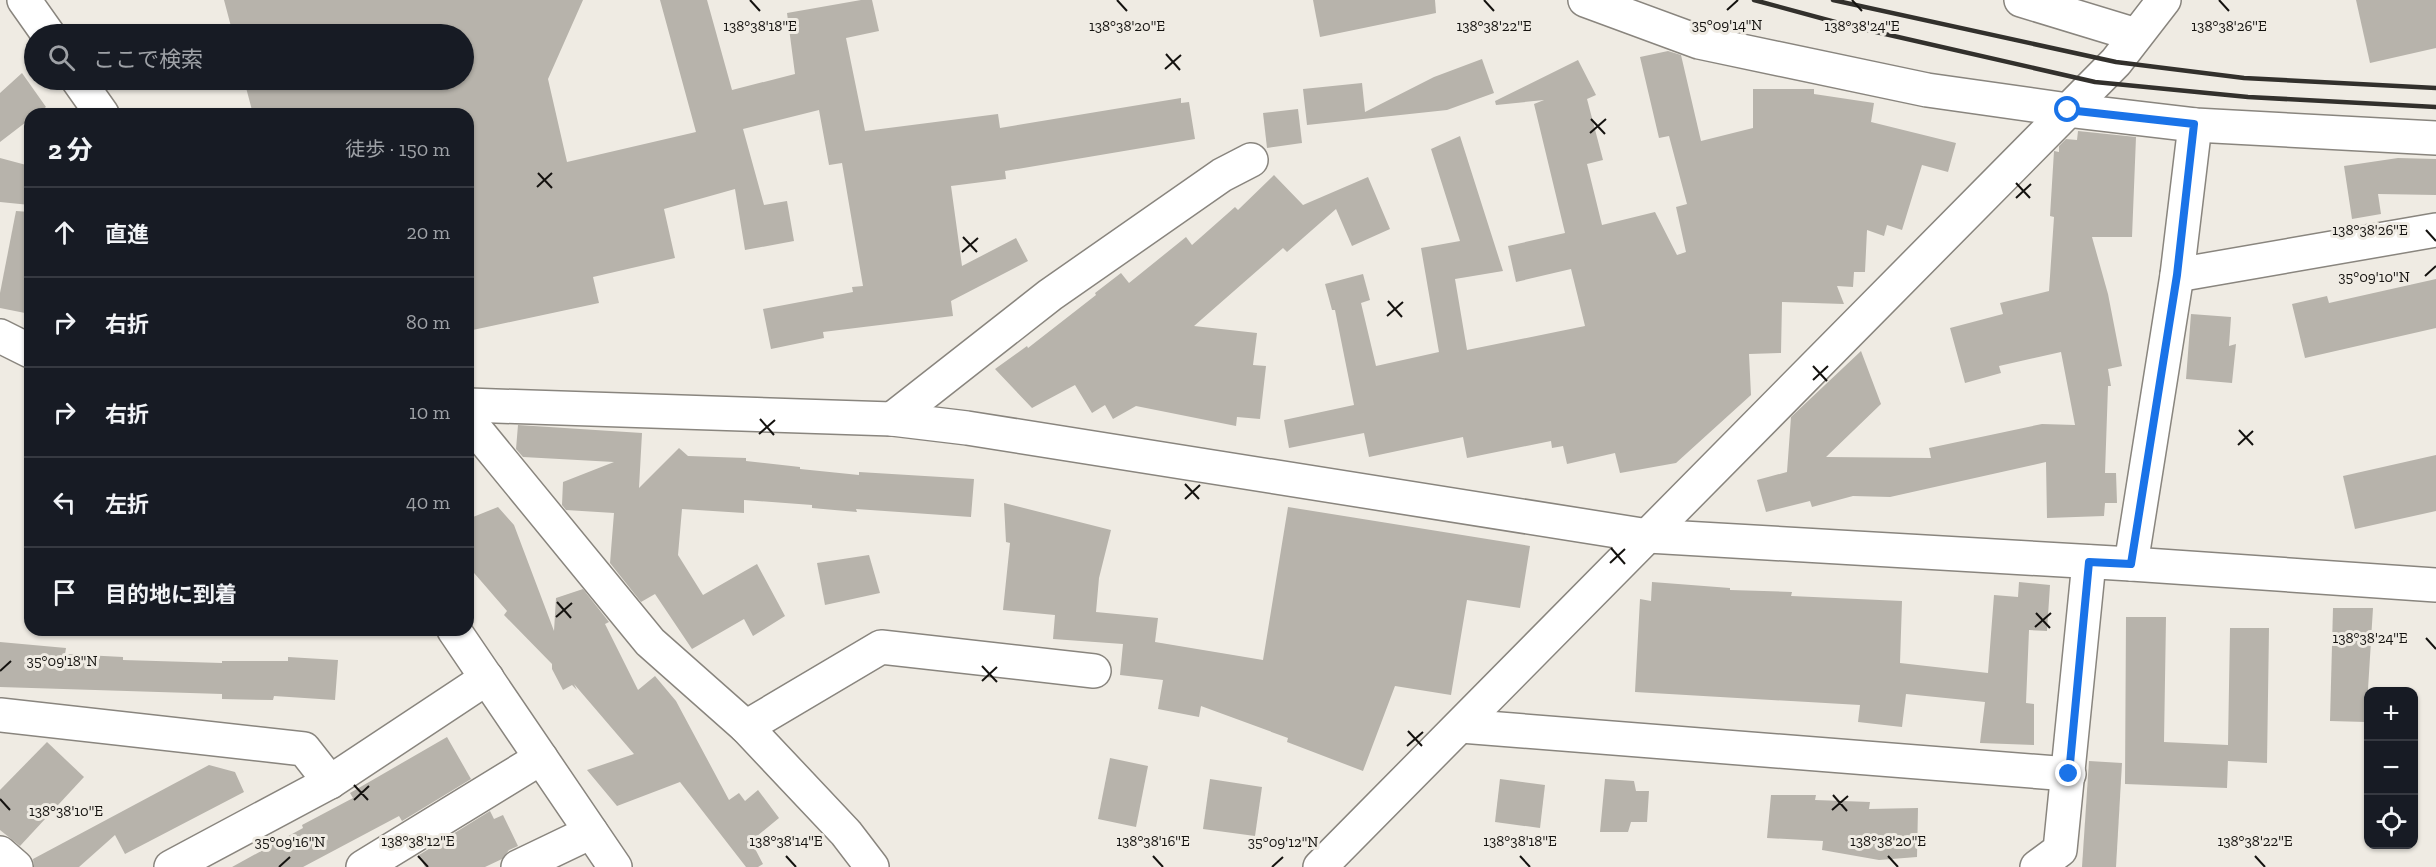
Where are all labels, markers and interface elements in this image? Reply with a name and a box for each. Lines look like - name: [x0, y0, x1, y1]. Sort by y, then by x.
- text: 35°09'14"N: [1692, 16, 1762, 34]
- text: 138°38'18"E: [723, 17, 797, 35]
- text: 138°38'20"E: [1089, 17, 1165, 35]
- text: 138°38'22"E: [1456, 17, 1532, 35]
- text: 138°38'24"E: [1824, 17, 1900, 35]
- text: 138°38'26"E: [2191, 17, 2267, 35]
- search box: [24, 24, 474, 90]
- icon: search: [45, 41, 78, 74]
- text: ここで検索: [93, 46, 203, 73]
- route start: [2054, 96, 2080, 122]
- text: 2 分: [48, 134, 93, 166]
- text: 徒歩 · 150 m: [345, 137, 450, 161]
- icon: ahead: [48, 216, 81, 249]
- text: 20 m: [406, 220, 450, 244]
- text: 直進: [105, 221, 149, 248]
- text: 138°38'26"E: [2332, 221, 2408, 239]
- text: 35°09'10"N: [2338, 268, 2410, 286]
- icon: right: [48, 306, 81, 339]
- text: 80 m: [406, 310, 450, 334]
- text: 右折: [105, 311, 149, 338]
- icon: right: [48, 396, 81, 429]
- text: 10 m: [409, 400, 450, 424]
- text: 右折: [105, 401, 149, 428]
- icon: left: [48, 486, 81, 519]
- text: 40 m: [406, 490, 450, 514]
- text: 左折: [105, 491, 149, 518]
- icon: arrive: [48, 576, 81, 609]
- text: 目的地に到着: [105, 581, 237, 608]
- text: 138°38'24"E: [2332, 629, 2408, 647]
- text: 35°09'18"N: [27, 652, 97, 670]
- map controls: [2364, 687, 2418, 849]
- button: +: [2364, 687, 2418, 741]
- button: −: [2364, 741, 2418, 795]
- route end: [2055, 760, 2081, 786]
- button: locate: [2364, 795, 2418, 849]
- text: 138°38'10"E: [29, 802, 103, 820]
- text: 138°38'12"E: [381, 832, 455, 850]
- text: 138°38'14"E: [749, 832, 823, 850]
- text: 138°38'16"E: [1116, 832, 1190, 850]
- text: 138°38'18"E: [1483, 832, 1557, 850]
- text: 138°38'20"E: [1850, 832, 1926, 850]
- text: 138°38'22"E: [2217, 832, 2293, 850]
- text: 35°09'16"N: [255, 833, 325, 851]
- text: 35°09'12"N: [1248, 833, 1318, 851]

